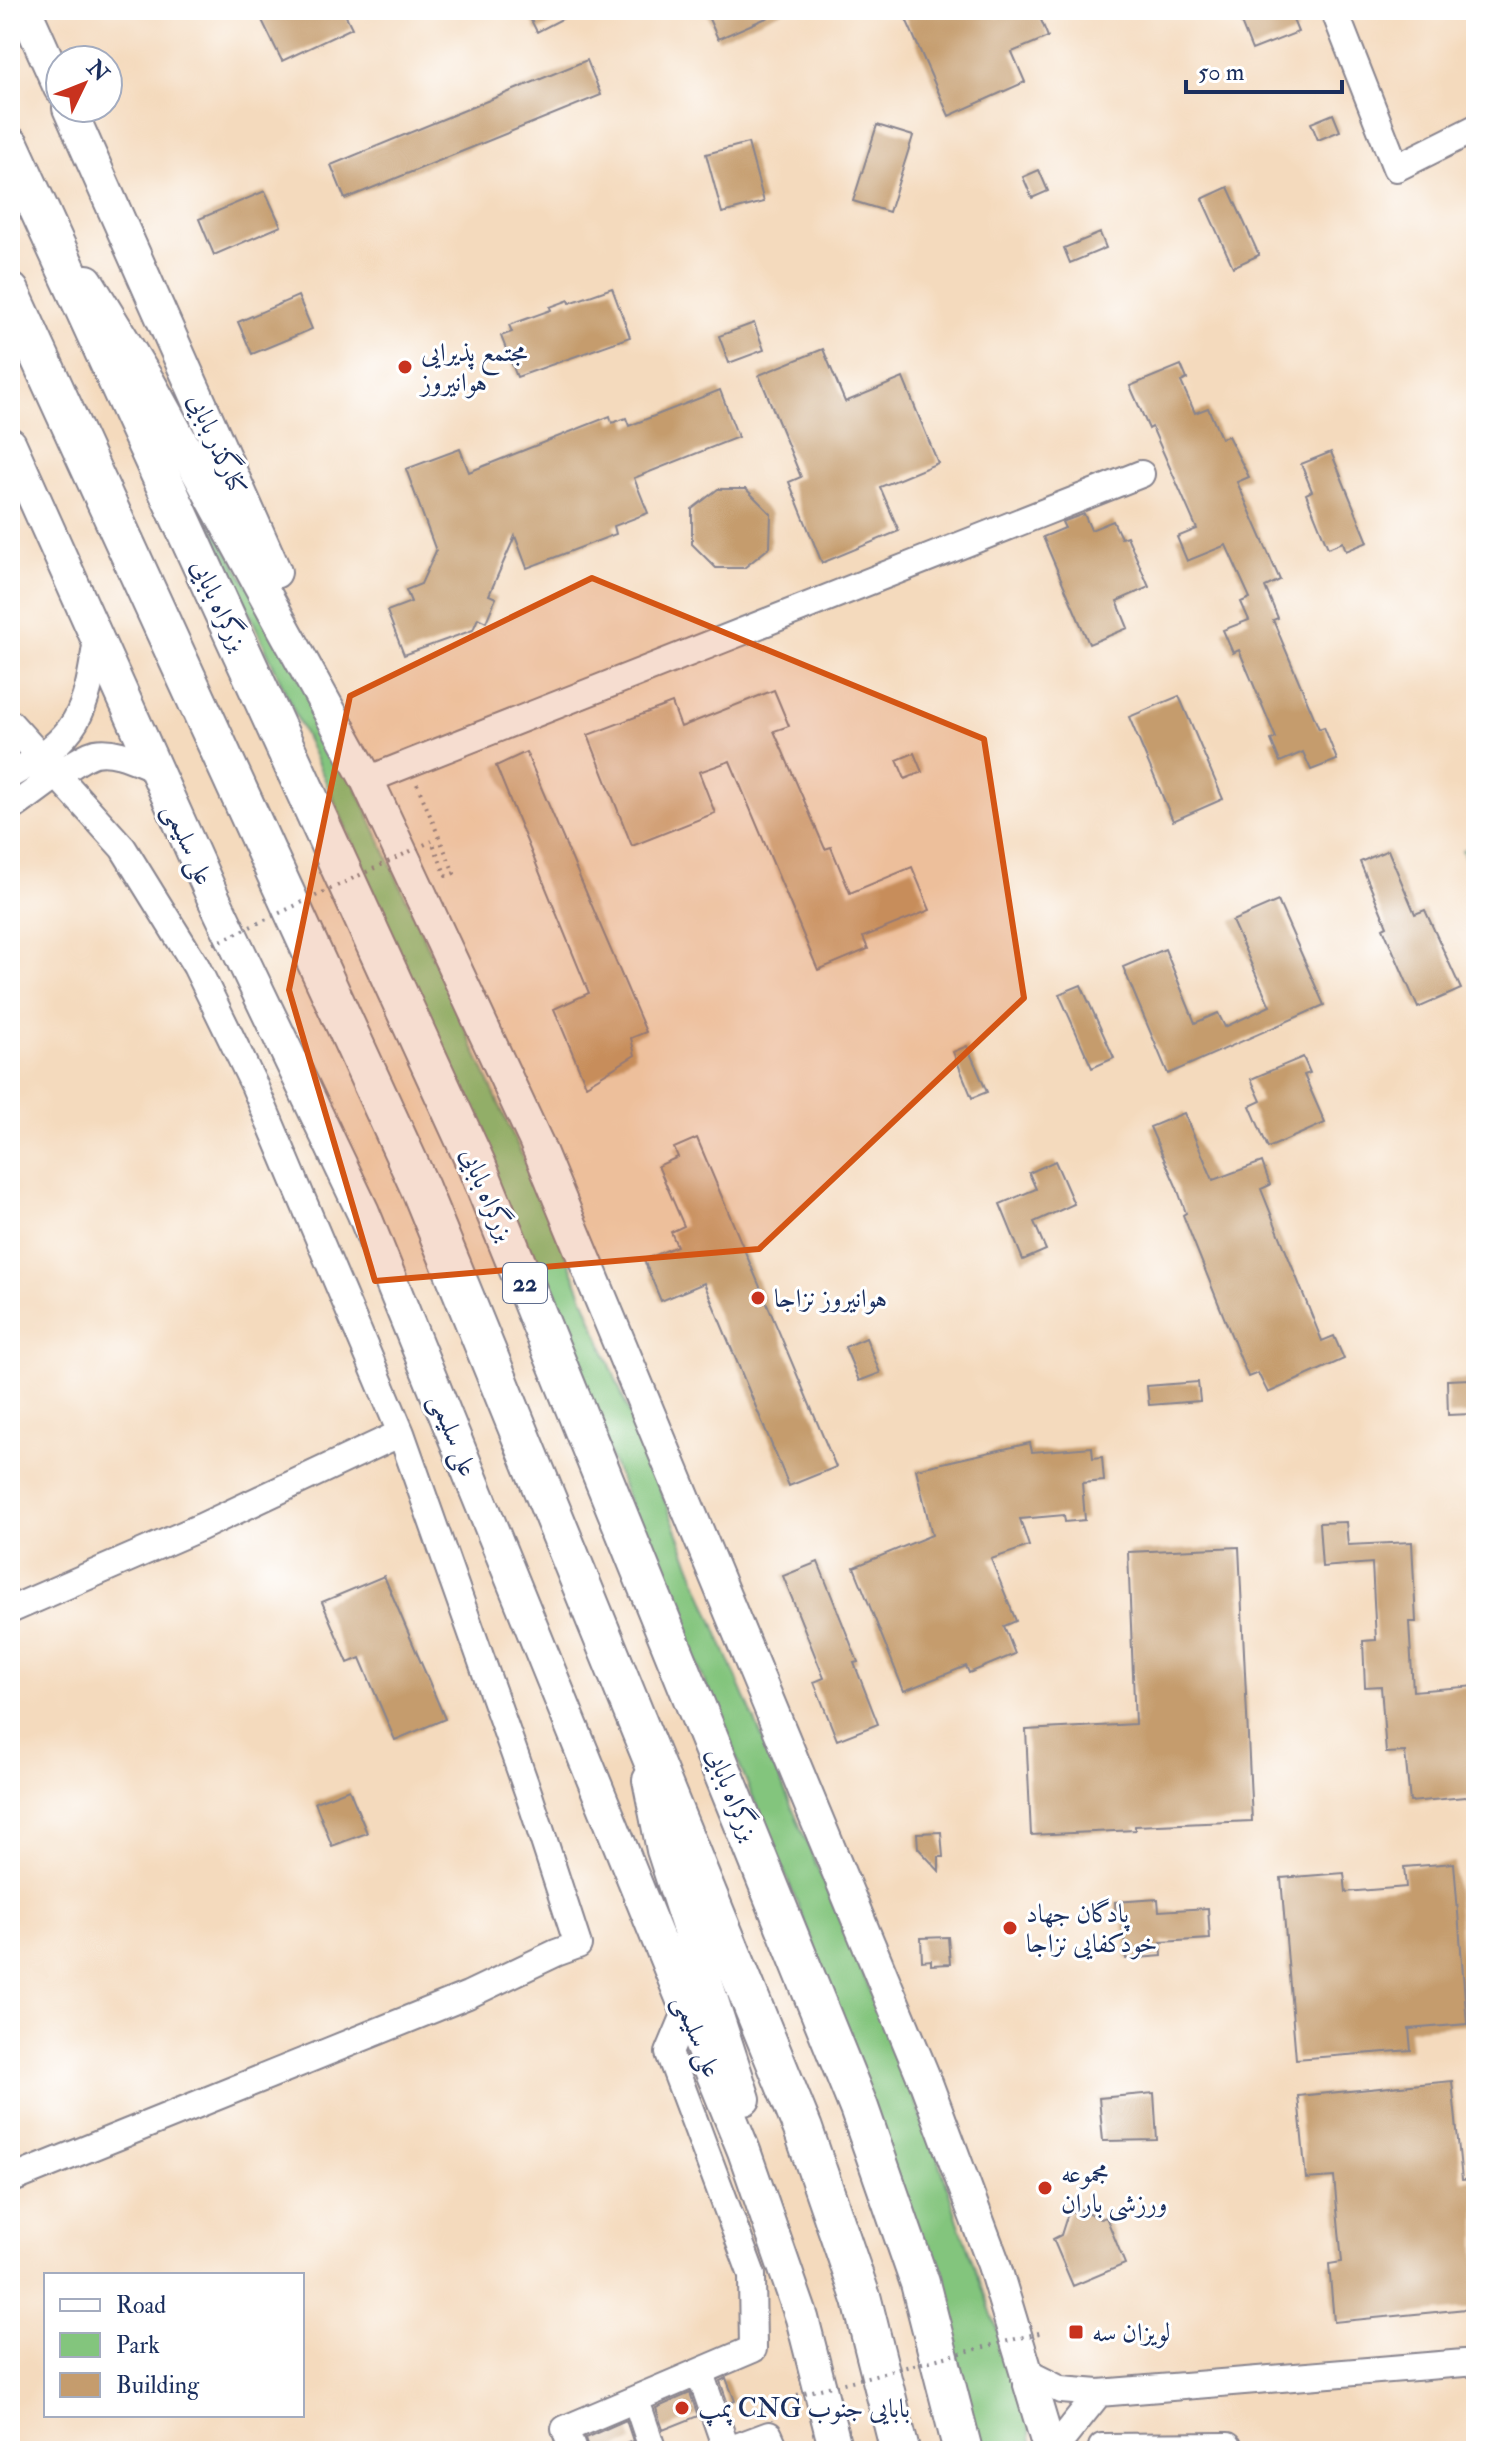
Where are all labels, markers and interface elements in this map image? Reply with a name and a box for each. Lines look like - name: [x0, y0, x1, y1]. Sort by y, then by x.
- north arrow: [44, 44, 124, 124]
- scale bar: [1186, 44, 1342, 94]
- text: N: [80, 54, 115, 88]
- text: 50 m: [1198, 57, 1245, 88]
- place label: مجتمع پذیرایی هوانیروز: [418, 337, 528, 399]
- marker: مجتمع پذیرایی هوانیروز: [396, 358, 414, 376]
- street label: کنارگذر بابایی: [180, 387, 256, 500]
- street label: بزرگراه بابایی: [184, 553, 256, 657]
- street label: علی سلیمی: [154, 798, 220, 891]
- street label: بزرگراه بابایی: [453, 1142, 523, 1246]
- road number: 22: [503, 1263, 547, 1303]
- place label: هوانیروز نزاجا: [774, 1283, 887, 1315]
- marker: هوانیروز نزاجا: [749, 1289, 767, 1307]
- street label: علی سلیمی: [420, 1389, 484, 1482]
- street label: بزرگراه بابایی: [699, 1742, 767, 1846]
- place label: پادگان جهاد خودکفایی نزاجا: [1026, 1898, 1158, 1960]
- marker: پادگان جهاد خودکفایی نزاجا: [1001, 1919, 1019, 1937]
- street label: علی سلیمی: [664, 1990, 728, 2083]
- place label: مجموعه ورزشی باران: [1061, 2158, 1167, 2222]
- marker: مجموعه ورزشی باران: [1036, 2179, 1054, 2197]
- legend: [44, 2273, 304, 2417]
- text: Road: [116, 2290, 166, 2321]
- place label: لویزان سه: [1092, 2317, 1171, 2349]
- marker: لویزان سه: [1067, 2323, 1085, 2341]
- text: Park: [116, 2330, 160, 2361]
- text: Building: [116, 2370, 200, 2401]
- place label: پمپ CNG بابایی جنوب: [698, 2393, 910, 2427]
- marker: پمپ CNG بابایی جنوب: [673, 2399, 691, 2417]

